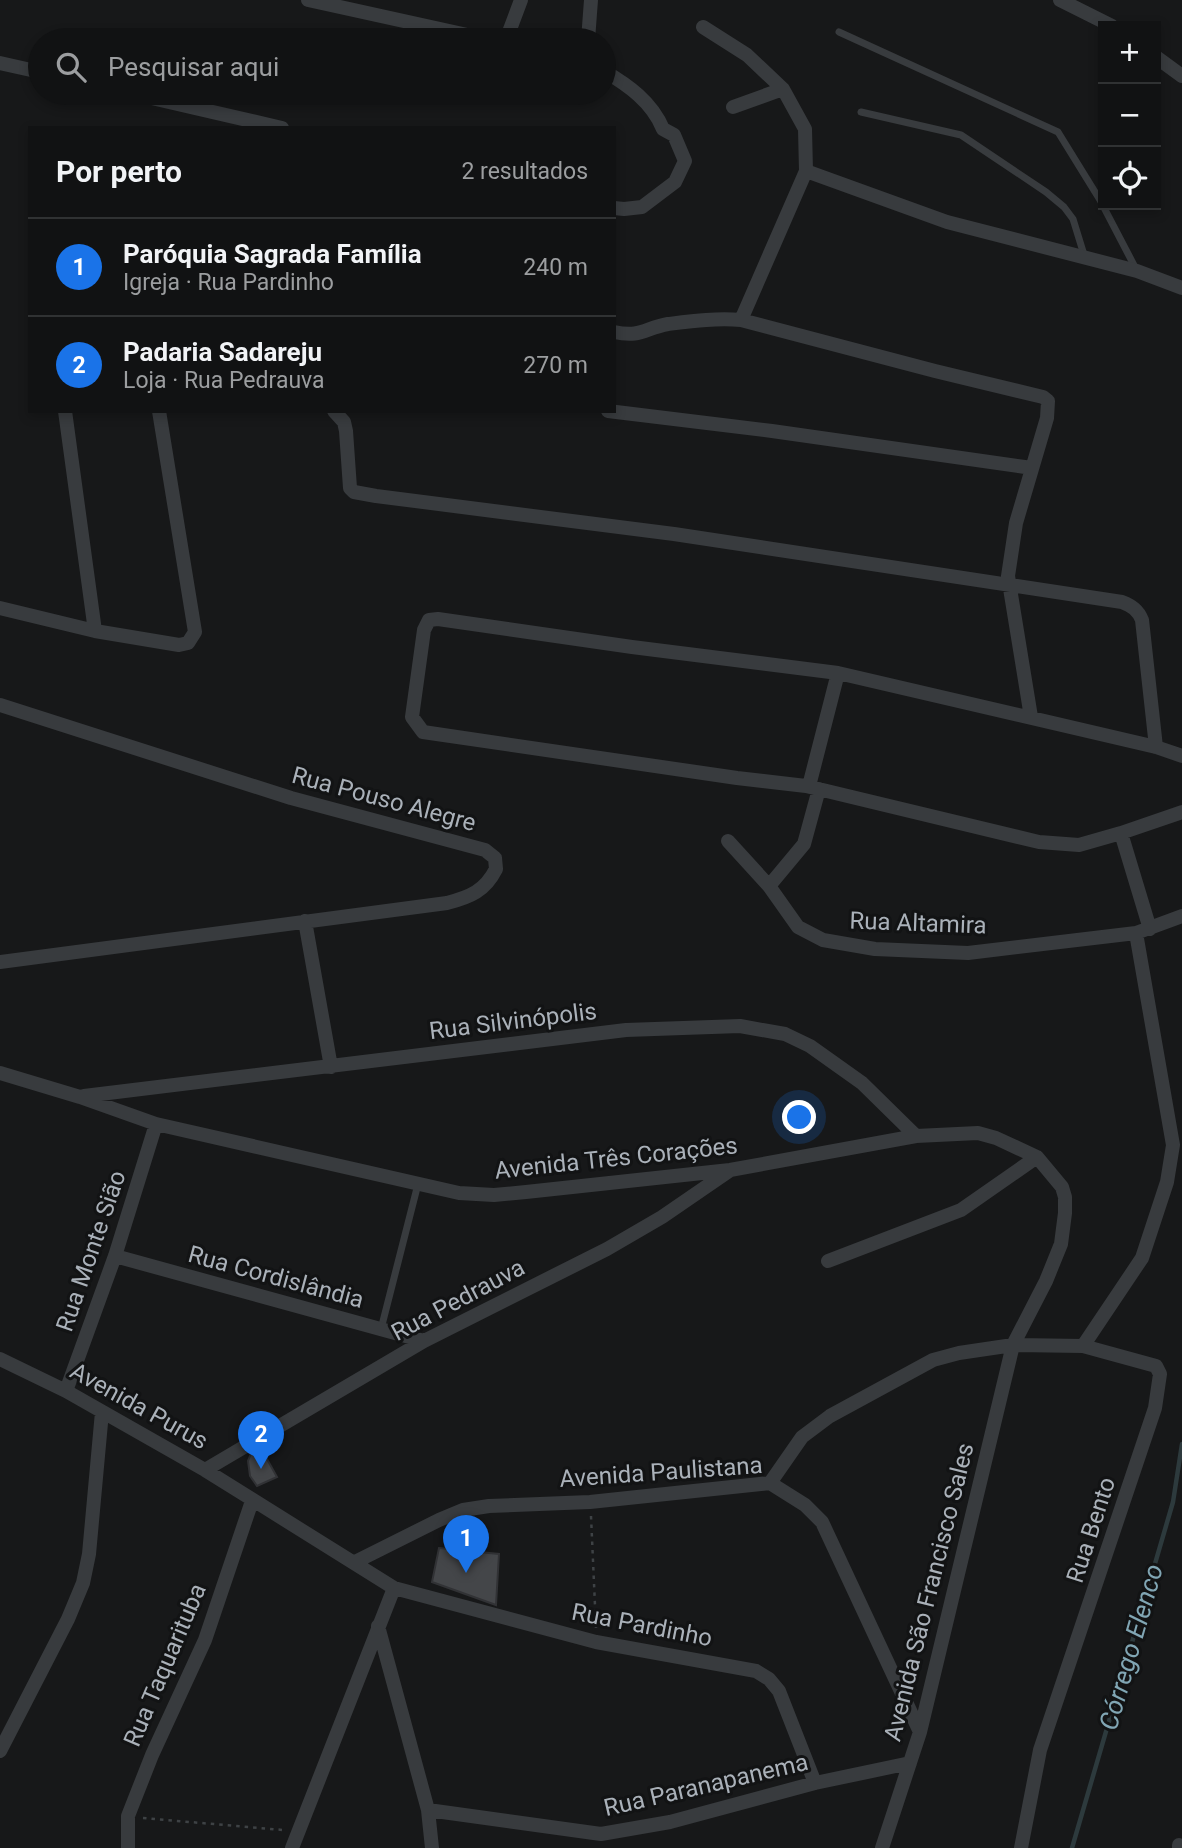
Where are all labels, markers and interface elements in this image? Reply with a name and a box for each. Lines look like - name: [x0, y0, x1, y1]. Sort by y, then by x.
- map controls: [1098, 21, 1161, 210]
- button: +: [1098, 21, 1161, 84]
- search box: [28, 28, 616, 105]
- icon: search: [52, 48, 90, 86]
- text: Pesquisar aqui: [108, 52, 279, 82]
- button: −: [1098, 84, 1161, 147]
- button: locate: [1098, 147, 1161, 210]
- text: Por perto: [56, 154, 182, 189]
- text: 2 resultados: [461, 158, 588, 185]
- text: Paróquia Sagrada Família: [123, 239, 422, 269]
- text: 1: [72, 254, 86, 281]
- text: 240 m: [523, 254, 588, 281]
- text: Igreja · Rua Pardinho: [123, 269, 334, 296]
- text: Padaria Sadareju: [123, 337, 322, 367]
- text: 2: [72, 352, 86, 379]
- text: 270 m: [523, 352, 588, 379]
- text: Loja · Rua Pedrauva: [123, 367, 325, 394]
- street label: Rua Pouso Alegre: [289, 761, 479, 837]
- street label: Rua Altamira: [849, 907, 987, 939]
- street label: Rua Silvinópolis: [428, 997, 598, 1045]
- your location: [782, 1100, 816, 1134]
- street label: Avenida Três Corações: [493, 1131, 739, 1185]
- street label: Rua Monte Sião: [50, 1167, 132, 1335]
- street label: Rua Cordislândia: [185, 1240, 367, 1314]
- street label: Rua Pedrauva: [387, 1253, 529, 1347]
- street label: Avenida Purus: [65, 1357, 213, 1455]
- pin: 2: [238, 1411, 284, 1469]
- street label: Avenida São Francisco Sales: [878, 1440, 980, 1744]
- street label: Avenida Paulistana: [559, 1451, 763, 1493]
- street label: Rua Bento: [1061, 1474, 1121, 1586]
- pin: 1: [443, 1515, 489, 1573]
- water label: Córrego Elenco: [1093, 1561, 1169, 1733]
- street label: Rua Taquarituba: [118, 1579, 212, 1751]
- street label: Rua Pardinho: [569, 1598, 715, 1652]
- street label: Rua Paranapanema: [601, 1748, 811, 1822]

